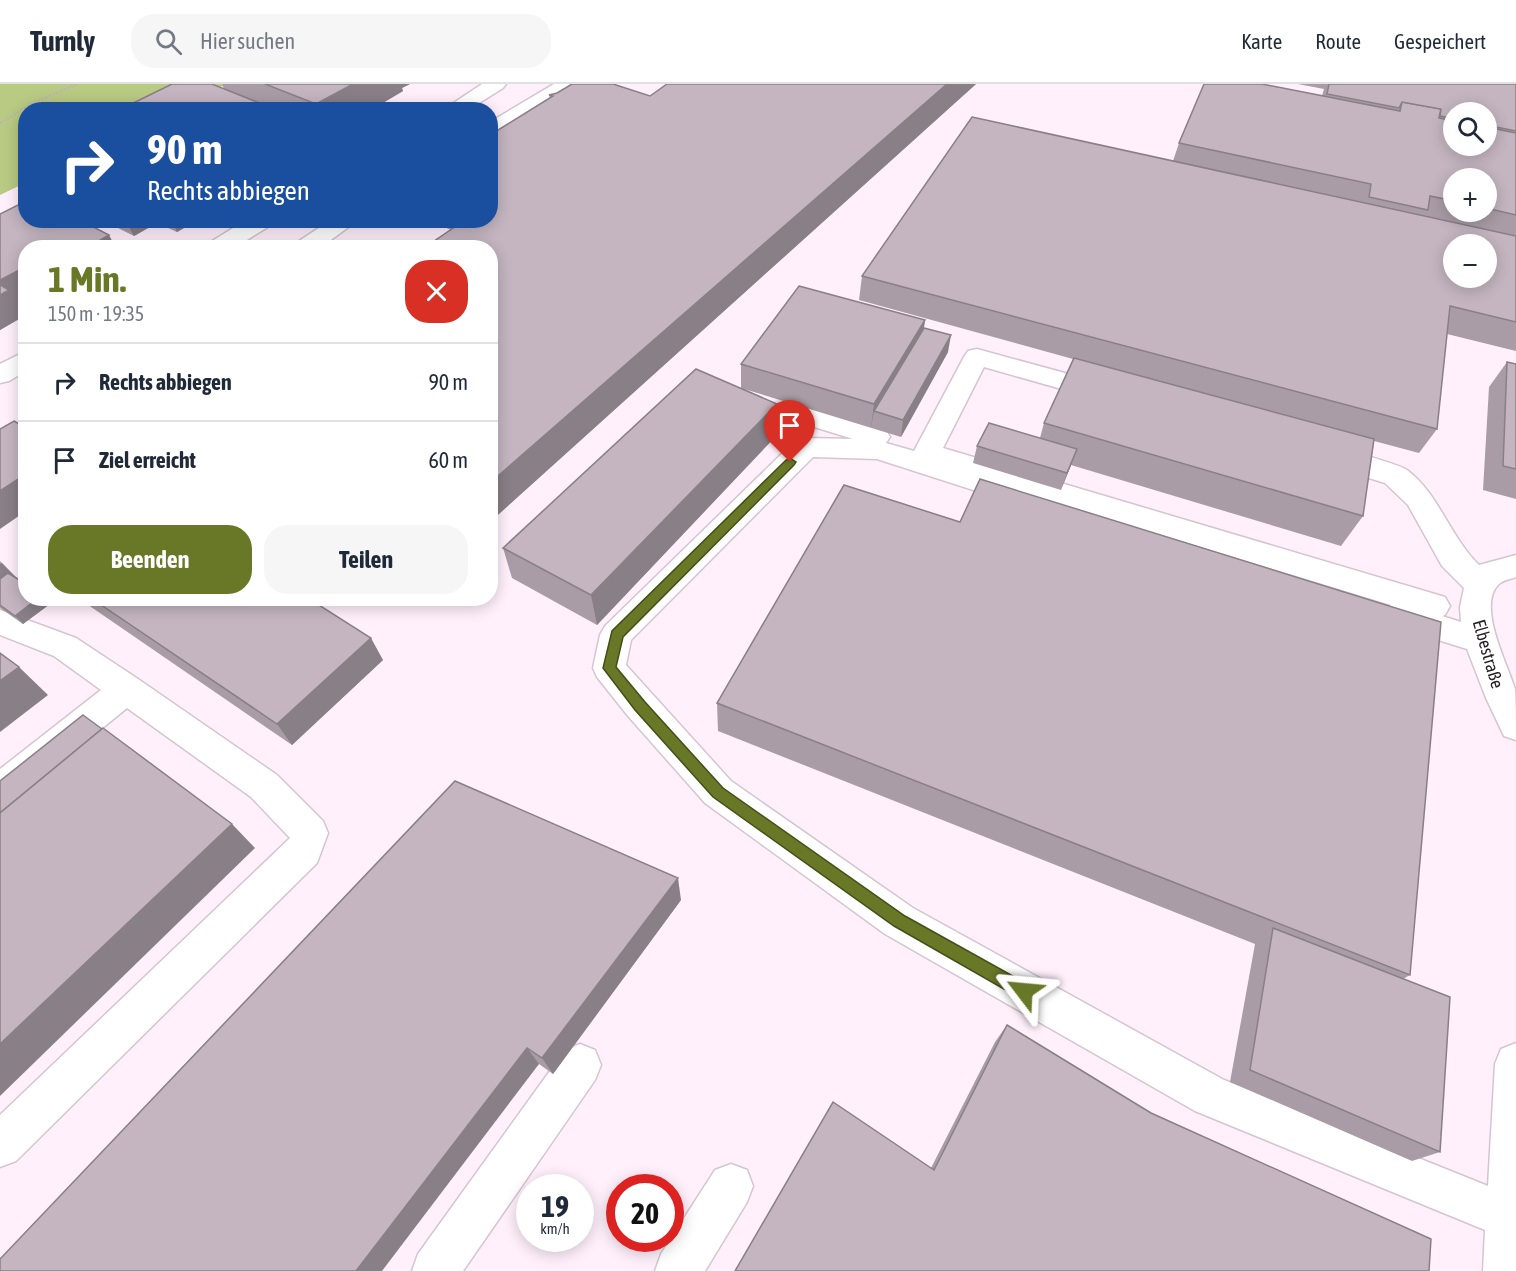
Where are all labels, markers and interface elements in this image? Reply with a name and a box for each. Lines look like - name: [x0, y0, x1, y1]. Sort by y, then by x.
- search box: [131, 14, 551, 68]
- text: Turnly: [30, 25, 95, 57]
- icon: search: [152, 25, 185, 58]
- text: Hier suchen: [200, 28, 295, 54]
- text: Karte: [1241, 29, 1282, 53]
- text: Route: [1315, 29, 1361, 53]
- text: Gespeichert: [1394, 29, 1486, 53]
- map controls: [1443, 102, 1497, 288]
- button: search: [1443, 102, 1497, 156]
- text: 90 m: [147, 125, 222, 173]
- icon: right: [48, 126, 126, 204]
- button: +: [1443, 168, 1497, 222]
- text: Rechts abbiegen: [147, 175, 310, 206]
- button: −: [1443, 234, 1497, 288]
- text: 1 Min.: [48, 258, 126, 300]
- button: close: [405, 260, 468, 323]
- text: 150 m · 19:35: [48, 302, 144, 325]
- icon: right: [48, 366, 81, 399]
- text: Rechts abbiegen: [99, 369, 232, 395]
- text: 90 m: [428, 369, 468, 395]
- pin: [764, 400, 815, 462]
- icon: arrive: [773, 409, 806, 442]
- icon: arrive: [48, 444, 81, 477]
- text: Ziel erreicht: [99, 447, 196, 473]
- text: 60 m: [428, 447, 468, 473]
- button: Beenden: [48, 525, 252, 594]
- button: Teilen: [264, 525, 468, 594]
- street label: Elbestraße: [1469, 617, 1508, 691]
- position arrow: [992, 959, 1056, 1023]
- speed limit sign: 20: [606, 1174, 684, 1252]
- text: 19: [541, 1189, 569, 1223]
- text: km/h: [540, 1220, 570, 1237]

